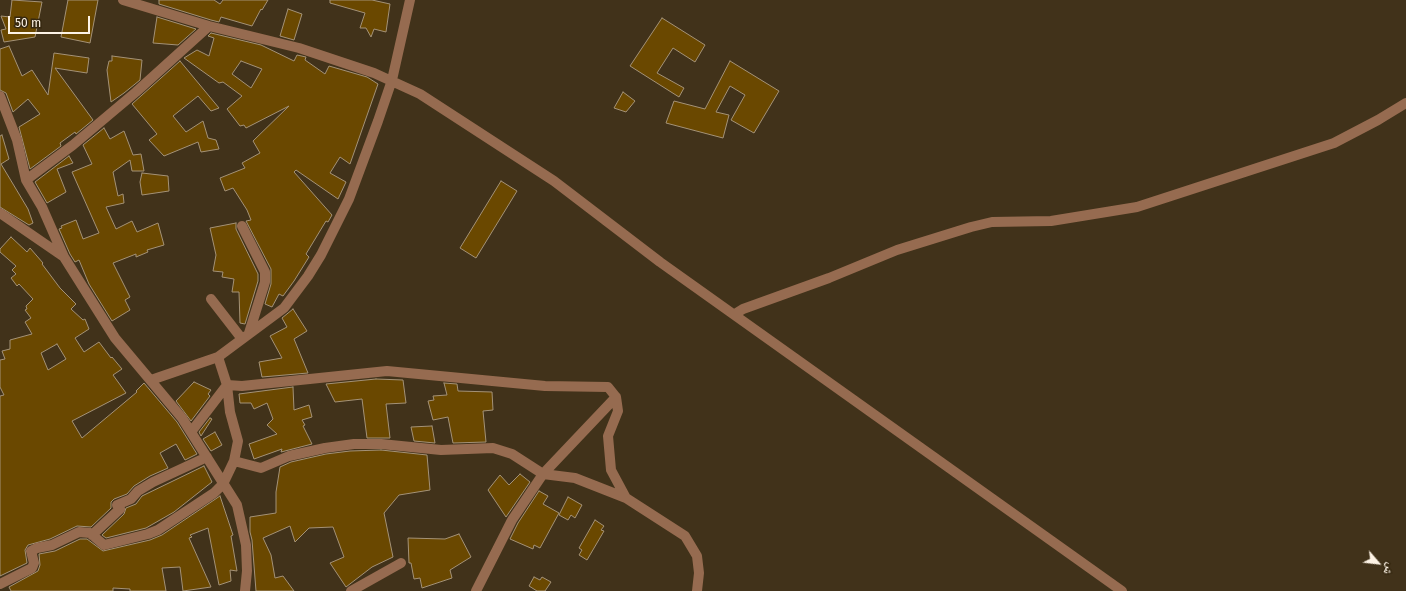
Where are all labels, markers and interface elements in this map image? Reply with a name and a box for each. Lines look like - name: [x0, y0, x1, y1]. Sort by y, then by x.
- scale bar: [10, 8, 92, 34]
- text: 50 m: [15, 16, 41, 30]
- north arrow: [1358, 543, 1398, 583]
- text: ش: [1381, 561, 1398, 577]

